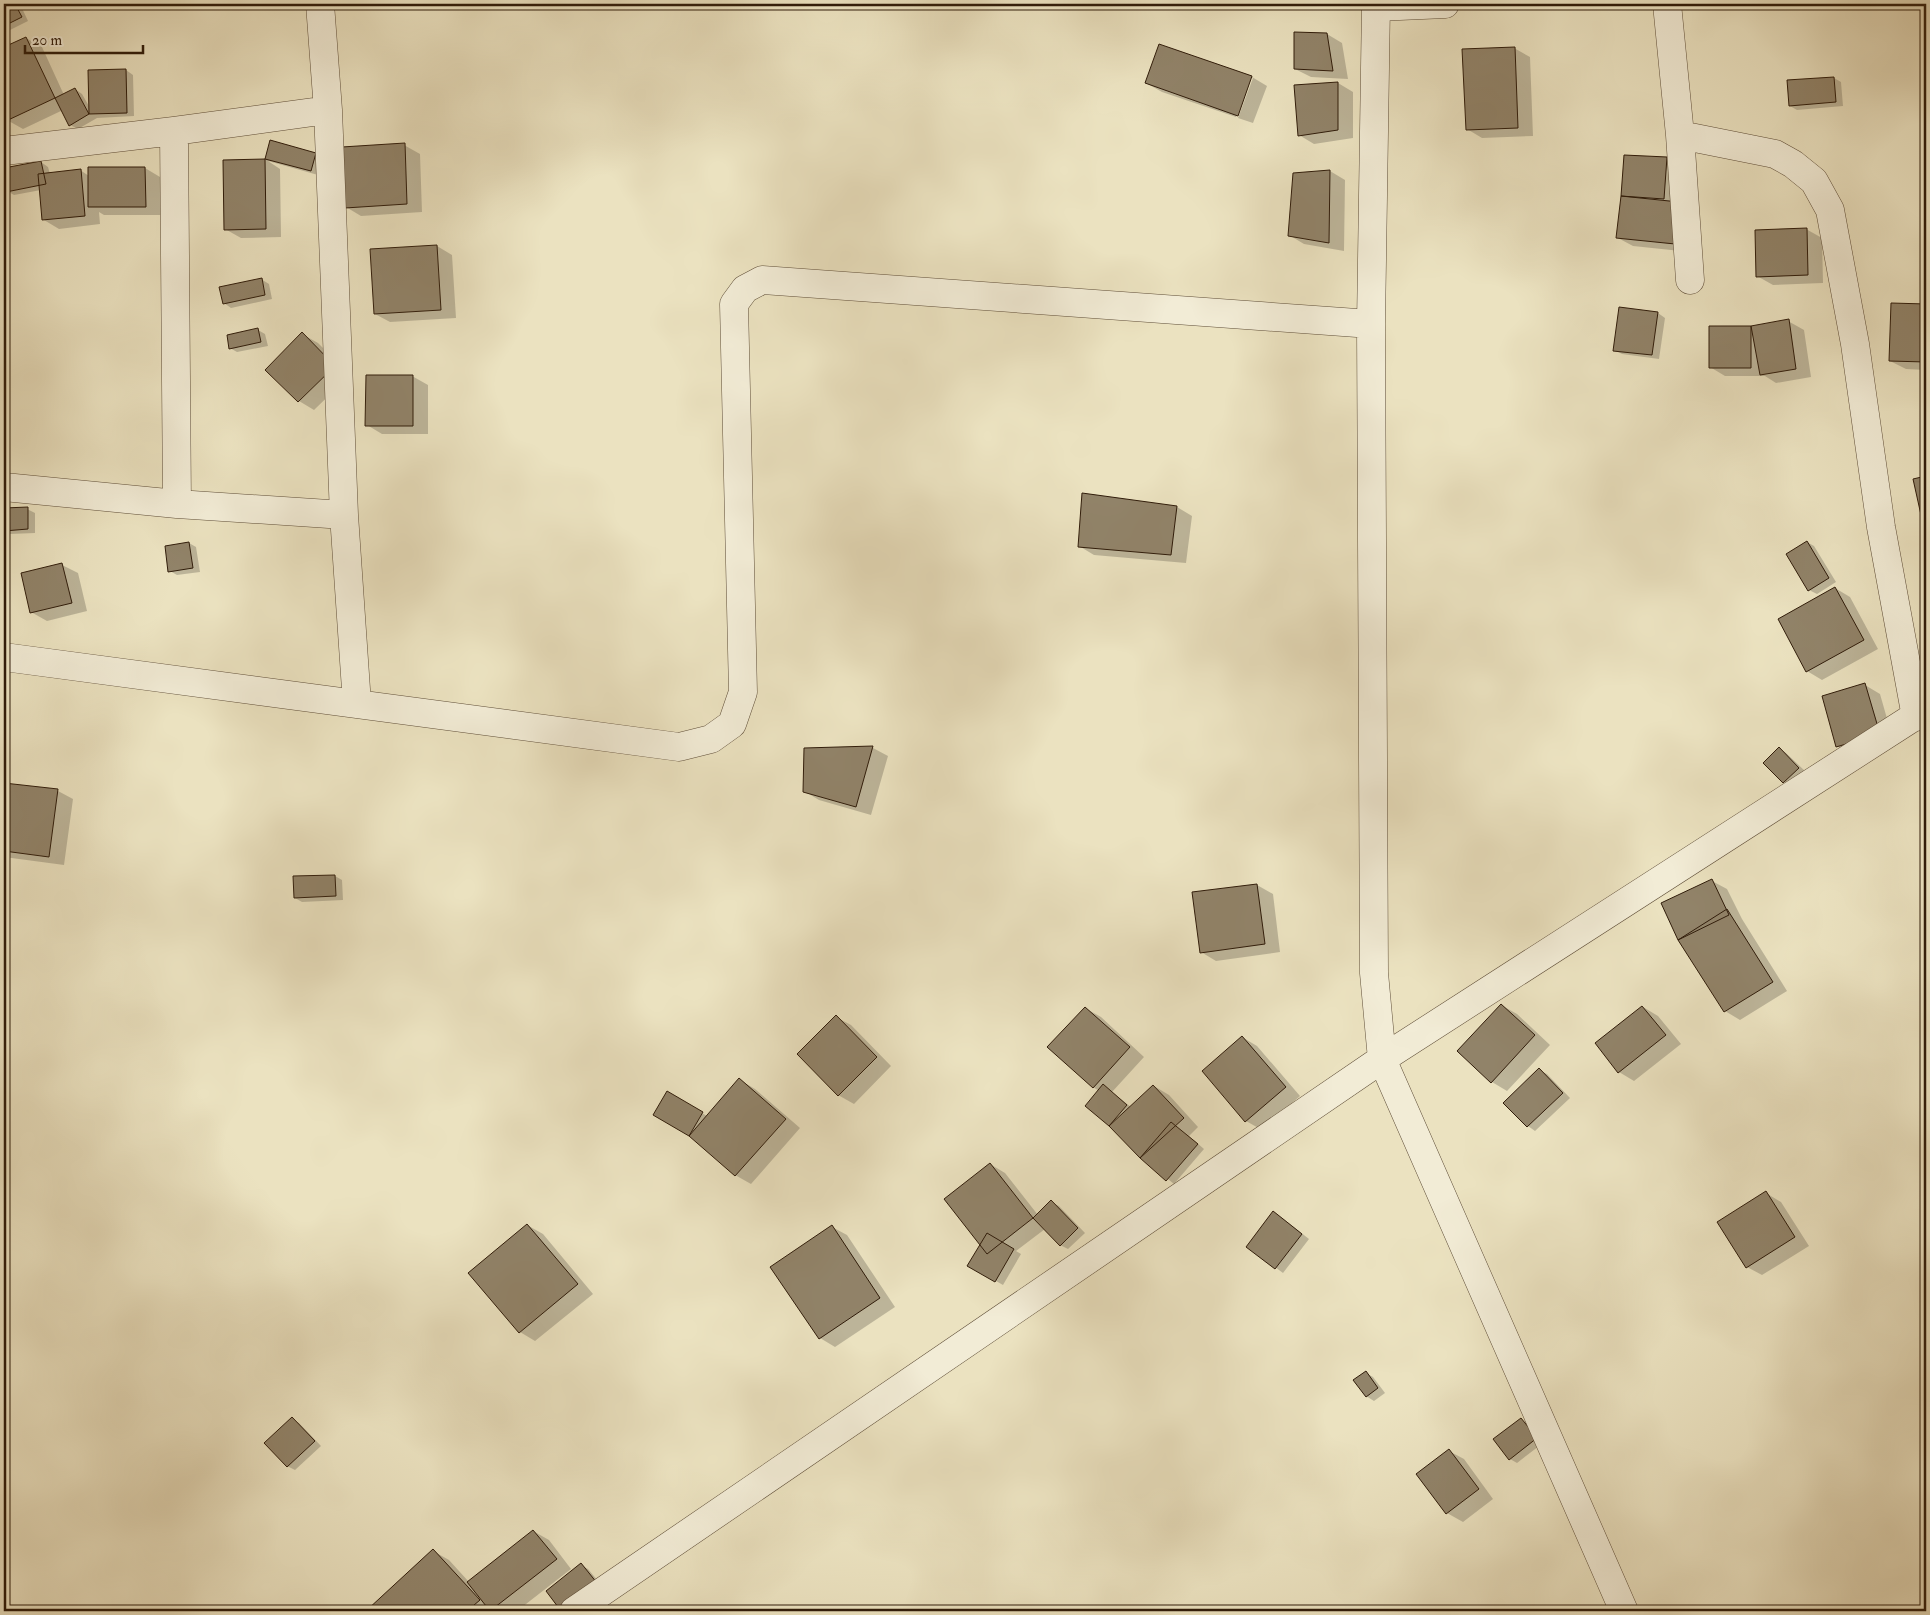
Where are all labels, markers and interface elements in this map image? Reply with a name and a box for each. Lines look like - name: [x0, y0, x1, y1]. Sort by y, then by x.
- scale bar: [25, 22, 142, 54]
- text: 20 m: [32, 31, 62, 50]

